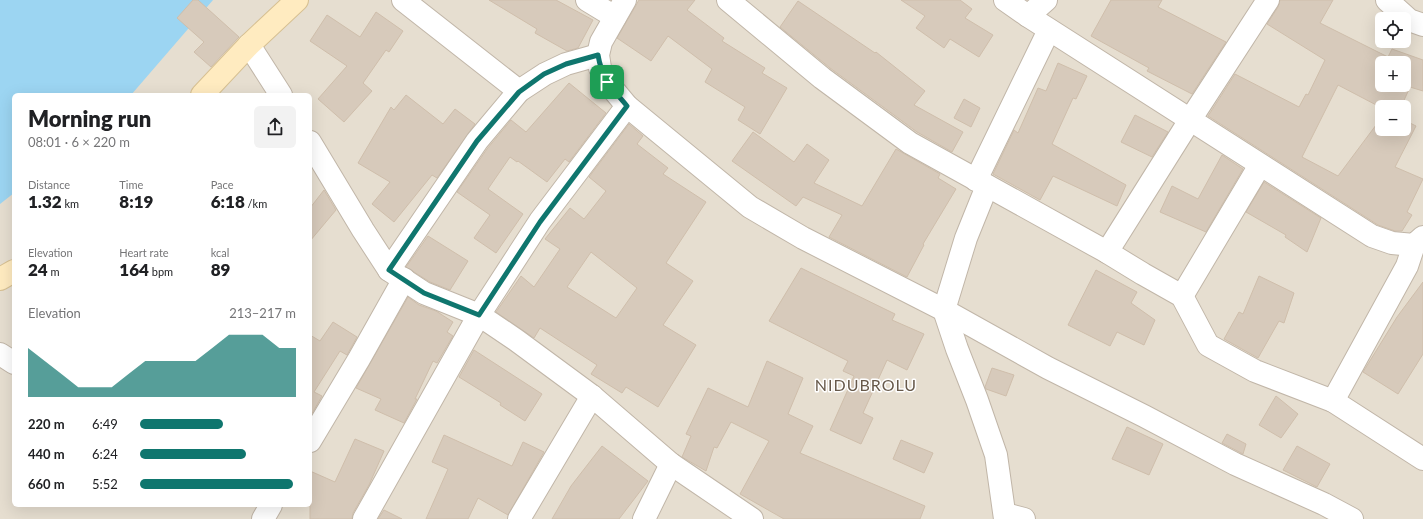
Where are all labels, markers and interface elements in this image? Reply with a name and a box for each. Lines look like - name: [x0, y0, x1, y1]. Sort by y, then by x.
- map controls: [1375, 12, 1411, 136]
- button: locate: [1375, 12, 1411, 48]
- button: +: [1375, 56, 1411, 92]
- pin: [590, 65, 624, 99]
- icon: arrive: [596, 71, 618, 93]
- button: −: [1375, 100, 1411, 136]
- text: Morning run: [28, 105, 151, 132]
- button: share: [254, 106, 296, 148]
- text: 08:01 · 6 × 220 m: [28, 134, 130, 150]
- text: Distance: [28, 178, 70, 191]
- text: Time: [119, 178, 143, 191]
- text: Pace: [211, 178, 234, 191]
- text: 1.32: [28, 191, 62, 212]
- text: 8:19: [119, 191, 153, 212]
- text: 6:18: [211, 191, 245, 212]
- text: km: [62, 197, 79, 210]
- text: /km: [245, 197, 267, 210]
- text: Elevation: [28, 246, 73, 259]
- text: Heart rate: [119, 246, 169, 259]
- text: kcal: [211, 246, 229, 259]
- text: 24: [28, 259, 48, 280]
- text: 164: [119, 259, 149, 280]
- text: 89: [211, 259, 230, 280]
- text: m: [48, 265, 60, 278]
- text: bpm: [149, 265, 173, 278]
- text: Elevation: [28, 305, 81, 321]
- text: 213–217 m: [229, 305, 296, 321]
- district label: NIDUBROLU: [815, 375, 917, 394]
- text: 220 m: [28, 416, 65, 432]
- text: 6:49: [92, 416, 118, 432]
- text: 440 m: [28, 446, 65, 462]
- text: 6:24: [92, 446, 118, 462]
- text: 660 m: [28, 476, 65, 492]
- text: 5:52: [92, 476, 118, 492]

